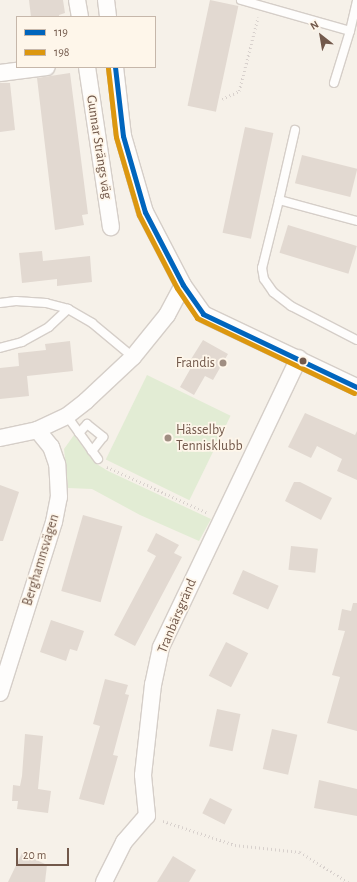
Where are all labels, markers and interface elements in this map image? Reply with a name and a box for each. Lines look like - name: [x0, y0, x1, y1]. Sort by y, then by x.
- legend: [16, 16, 156, 68]
- north arrow: [301, 16, 341, 56]
- text: N: [308, 19, 321, 32]
- text: 119: [54, 26, 68, 38]
- text: 198: [54, 46, 69, 58]
- street label: Gunnar Strängs väg: [82, 94, 116, 200]
- place label: Frandis: [176, 355, 215, 371]
- unlabelled marker: [298, 356, 308, 366]
- marker: Frandis: [218, 358, 228, 368]
- place label: Hässelby Tennisklubb: [176, 422, 243, 454]
- marker: Hässelby Tennisklubb: [163, 433, 173, 443]
- street label: Berghamnsvägen: [19, 512, 63, 608]
- street label: Tranbärsgränd: [154, 576, 200, 656]
- scale bar: [18, 840, 71, 866]
- text: 20 m: [23, 849, 46, 861]

